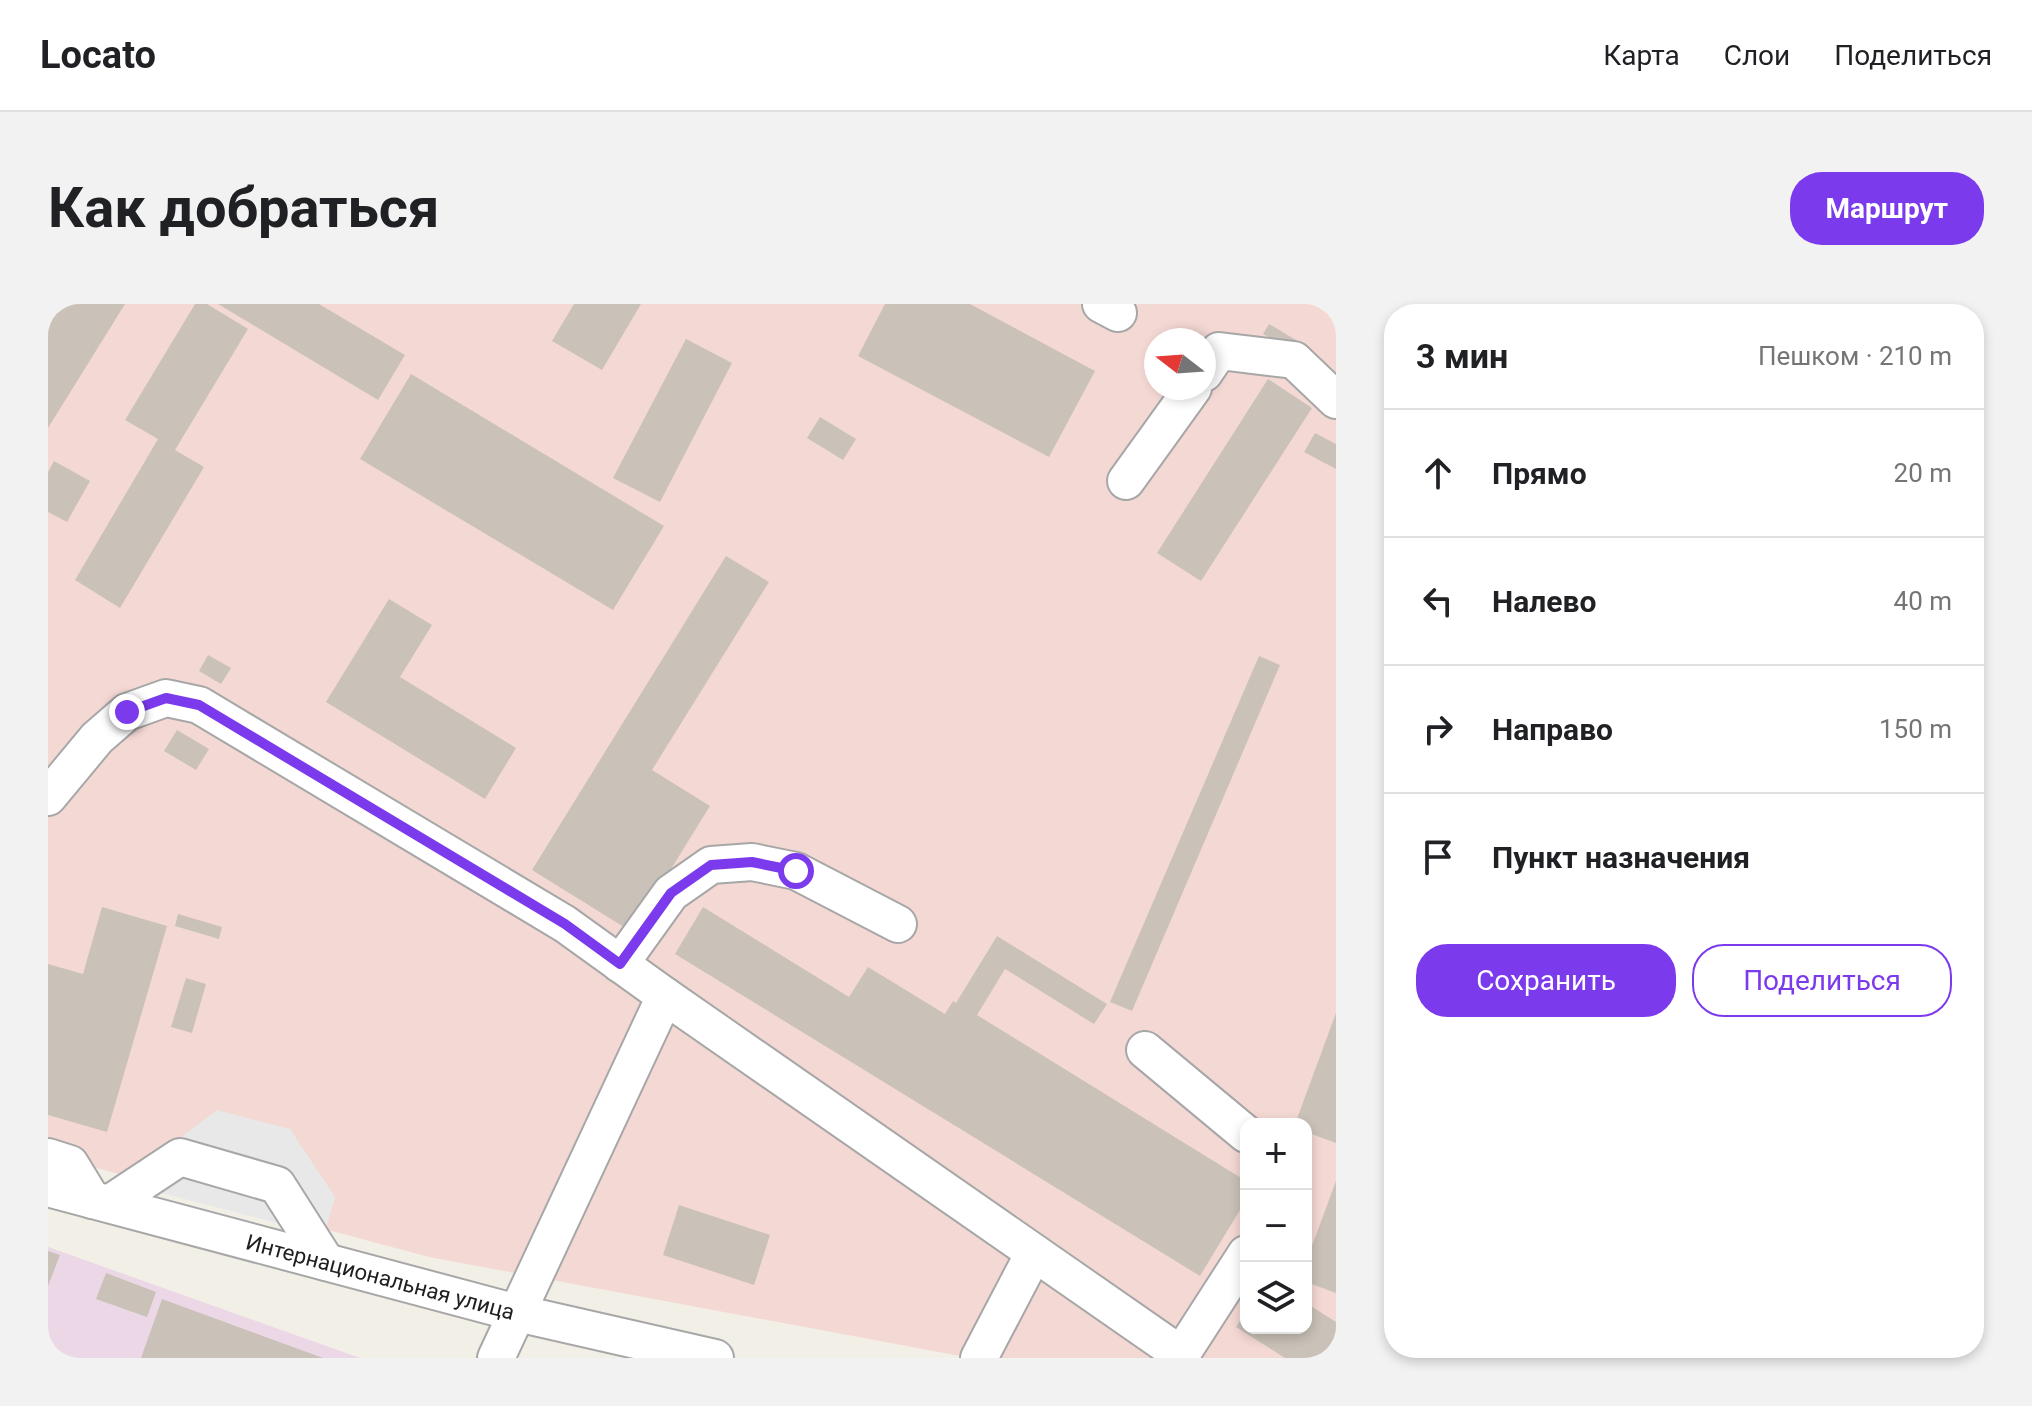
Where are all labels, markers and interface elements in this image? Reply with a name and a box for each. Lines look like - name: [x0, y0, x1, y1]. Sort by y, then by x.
- text: Locato: [40, 33, 156, 77]
- text: Карта: [1603, 39, 1680, 72]
- text: Слои: [1724, 39, 1790, 72]
- text: Поделиться: [1834, 39, 1992, 72]
- button: Маршрут: [1790, 172, 1984, 245]
- text: Как добраться: [48, 175, 439, 241]
- north arrow: [1144, 328, 1216, 400]
- text: 3 мин: [1416, 336, 1508, 376]
- text: Пешком · 210 m: [1758, 341, 1952, 371]
- icon: ahead: [1416, 451, 1460, 495]
- text: Прямо: [1492, 456, 1587, 491]
- text: 20 m: [1894, 458, 1952, 488]
- icon: left: [1416, 579, 1460, 623]
- text: Налево: [1492, 584, 1596, 619]
- text: 40 m: [1894, 586, 1952, 616]
- route end: [109, 694, 145, 730]
- icon: right: [1416, 707, 1460, 751]
- text: Направо: [1492, 712, 1613, 747]
- text: 150 m: [1879, 714, 1952, 744]
- icon: arrive: [1416, 835, 1460, 879]
- text: Пункт назначения: [1492, 840, 1750, 875]
- route start: [778, 853, 814, 889]
- button: Сохранить: [1416, 944, 1676, 1017]
- button: Поделиться: [1692, 944, 1952, 1017]
- map controls: [1240, 1118, 1312, 1334]
- button: +: [1240, 1118, 1312, 1190]
- button: −: [1240, 1190, 1312, 1262]
- street label: Интернациональная улица: [243, 1229, 517, 1324]
- button: layers: [1240, 1262, 1312, 1334]

